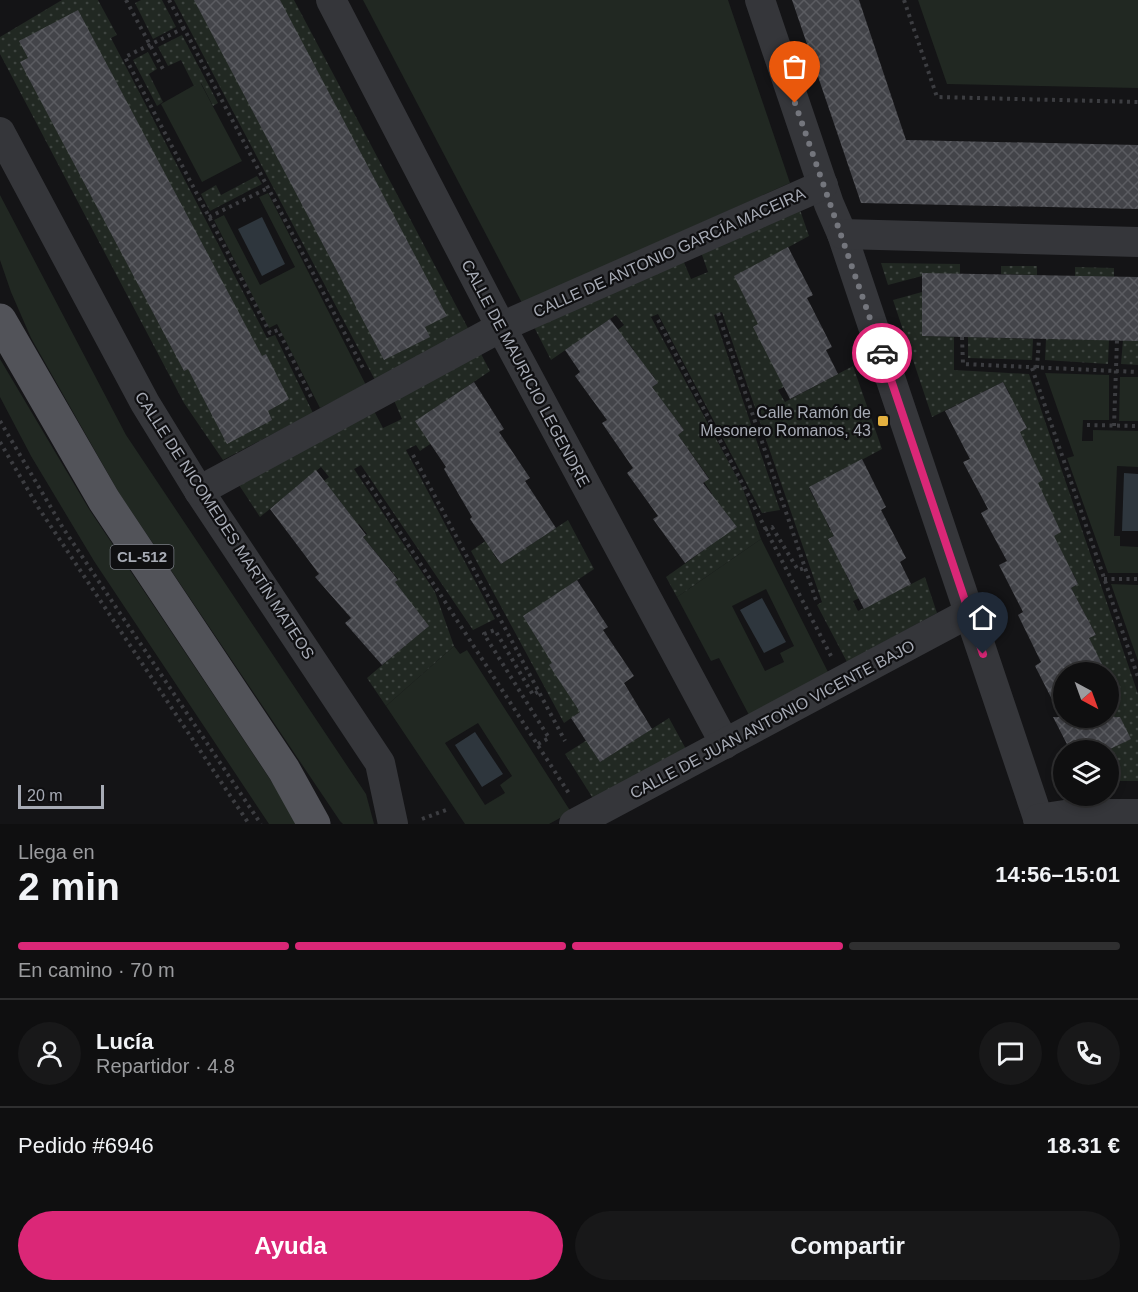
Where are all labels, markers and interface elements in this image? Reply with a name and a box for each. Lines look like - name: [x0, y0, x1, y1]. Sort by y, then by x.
- pin: [769, 41, 820, 103]
- icon: bag: [778, 50, 811, 83]
- street label: CALLE DE ANTONIO GARCÍA MACEIRA: [530, 183, 808, 320]
- street label: CALLE DE MAURICIO LEGENDRE: [458, 257, 593, 489]
- courier: [852, 323, 912, 383]
- icon: car: [866, 337, 899, 370]
- street label: CALLE DE NICOMEDES MARTÍN MATEOS: [132, 388, 318, 662]
- place label: Calle Ramón de Mesonero Romanos, 43: [700, 404, 871, 439]
- marker: Calle Ramón de Mesonero Romanos, 43: [876, 414, 890, 428]
- road number: CL-512: [110, 545, 174, 569]
- pin: [957, 592, 1008, 654]
- icon: home: [966, 601, 999, 634]
- street label: CALLE DE JUAN ANTONIO VICENTE BAJO: [627, 637, 917, 802]
- north arrow: [1053, 662, 1119, 728]
- map controls: [1053, 662, 1119, 806]
- button: layers: [1053, 740, 1119, 806]
- scale bar: [18, 782, 104, 810]
- text: 20 m: [27, 787, 63, 804]
- text: Llega en: [18, 841, 95, 863]
- text: 14:56–15:01: [995, 862, 1120, 887]
- text: 2 min: [18, 865, 120, 908]
- text: En camino · 70 m: [18, 959, 175, 981]
- button: person: [18, 1022, 81, 1085]
- button: chat: [979, 1022, 1042, 1085]
- button: phone: [1057, 1022, 1120, 1085]
- text: Lucía: [96, 1029, 153, 1054]
- text: Repartidor · 4.8: [96, 1055, 235, 1077]
- text: Pedido #6946: [18, 1133, 154, 1158]
- text: 18.31 €: [1047, 1133, 1120, 1158]
- button: Ayuda: [18, 1211, 563, 1280]
- button: Compartir: [575, 1211, 1120, 1280]

